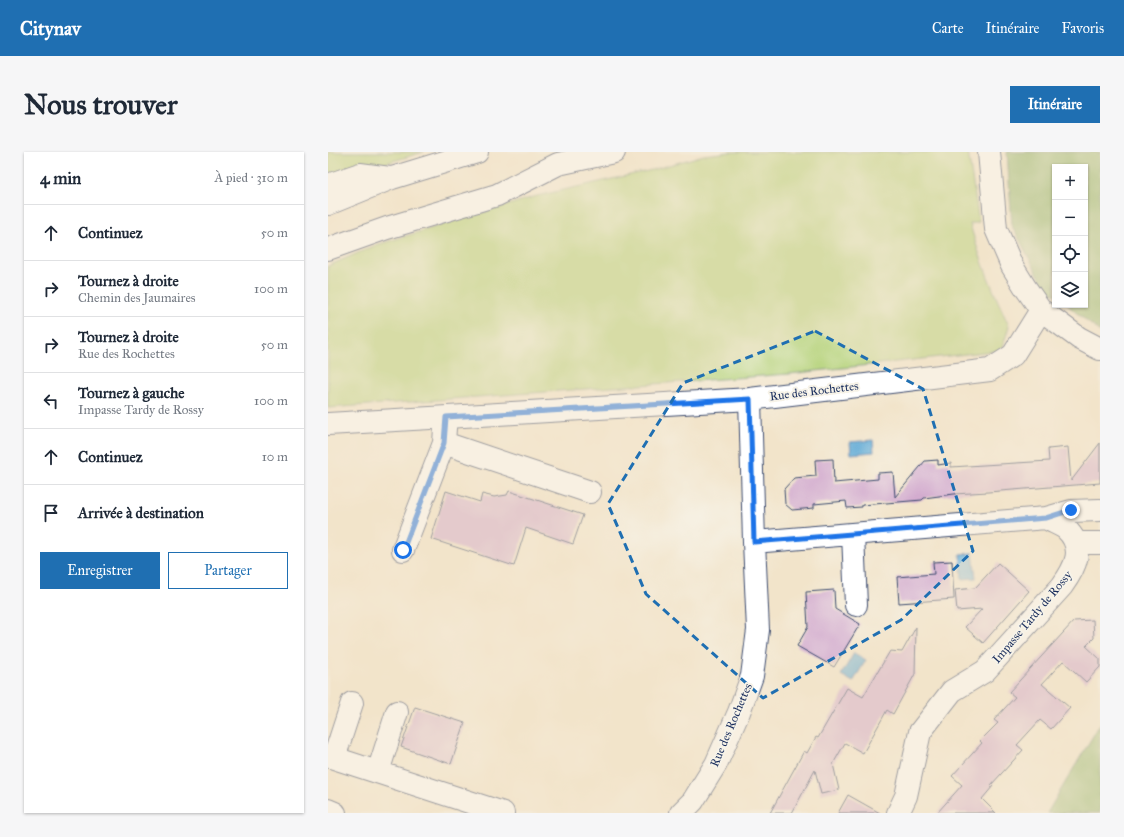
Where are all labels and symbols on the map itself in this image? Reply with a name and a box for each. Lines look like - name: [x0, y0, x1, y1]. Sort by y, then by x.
- street label: Rue des Rochettes: [769, 379, 859, 403]
- route end: [1062, 501, 1080, 519]
- route start: [394, 541, 412, 559]
- street label: Impasse Tardy de Rossy: [989, 568, 1075, 666]
- street label: Rue des Rochettes: [707, 681, 755, 769]

